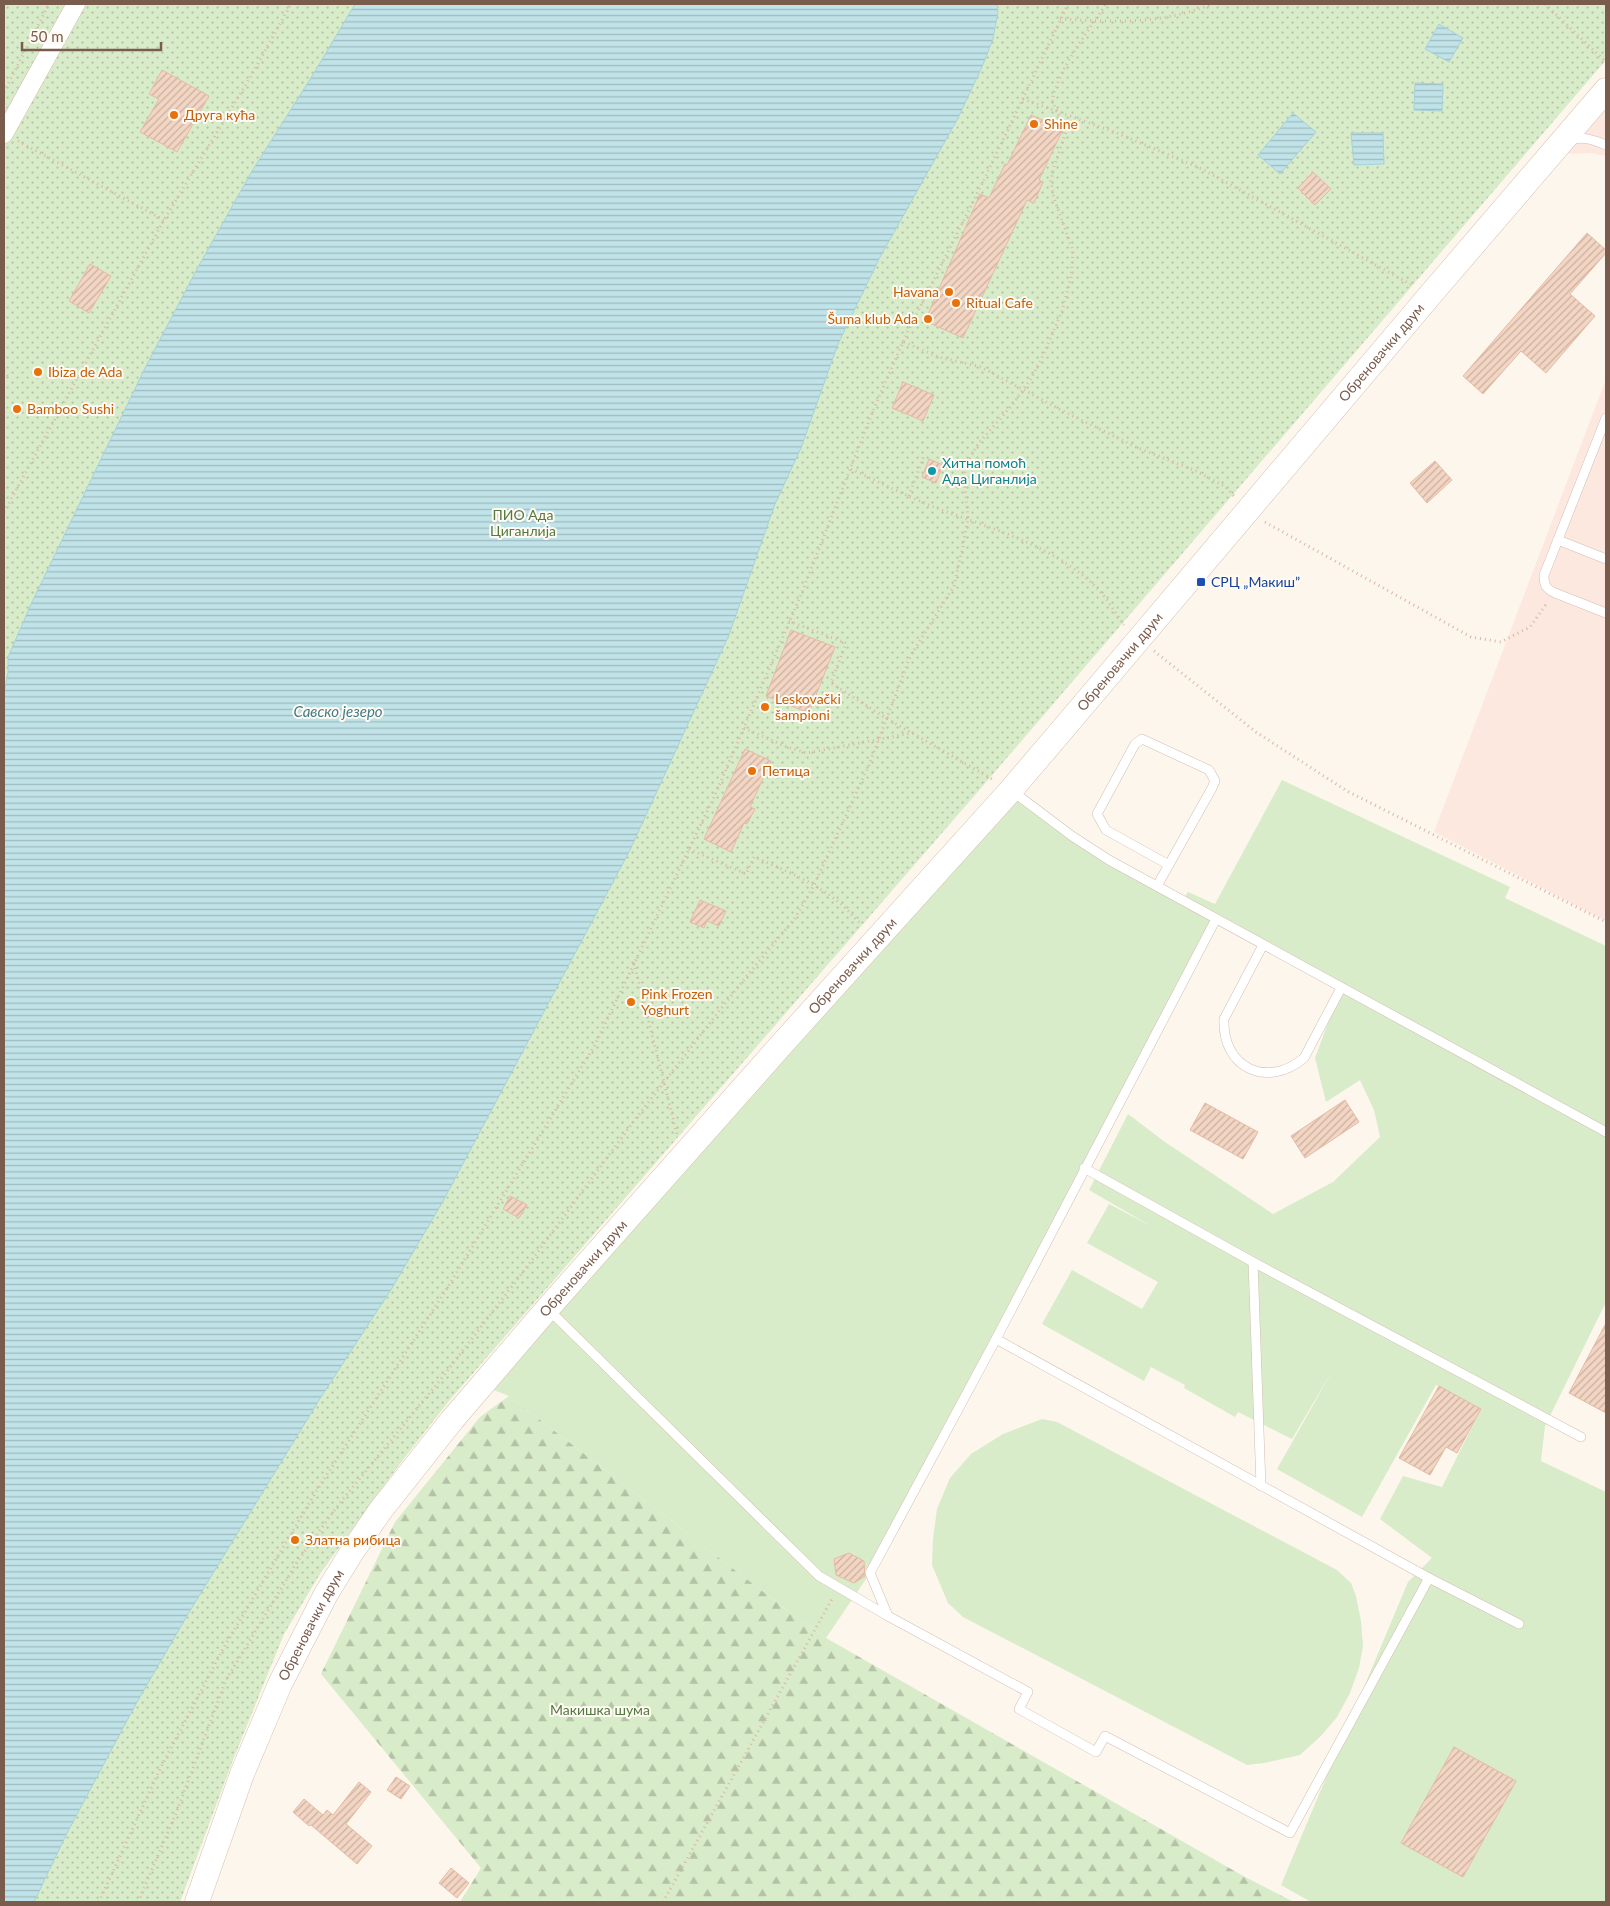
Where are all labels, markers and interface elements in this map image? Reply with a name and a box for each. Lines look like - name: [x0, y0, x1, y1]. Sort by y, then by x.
- scale bar: [22, 20, 161, 52]
- text: 50 m: [30, 27, 64, 45]
- place label: Друга кућа: [184, 106, 255, 123]
- marker: Друга кућа: [168, 109, 180, 121]
- place label: Shine: [1044, 115, 1078, 132]
- marker: Shine: [1028, 118, 1040, 130]
- place label: Havana: [893, 283, 939, 300]
- marker: Havana: [943, 286, 955, 298]
- place label: Ritual Cafe: [966, 294, 1033, 311]
- marker: Ritual Cafe: [950, 297, 962, 309]
- street label: Обреновачки друм: [1335, 299, 1428, 405]
- place label: Šuma klub Ada: [827, 310, 918, 327]
- marker: Šuma klub Ada: [922, 313, 934, 325]
- place label: Ibiza de Ada: [48, 363, 122, 380]
- marker: Ibiza de Ada: [32, 366, 44, 378]
- place label: Bamboo Sushi: [27, 400, 114, 417]
- marker: Bamboo Sushi: [11, 403, 23, 415]
- place label: Хитна помоћ Ада Циганлија: [942, 454, 1037, 487]
- marker: Хитна помоћ Ада Циганлија: [926, 465, 938, 477]
- park label: ПИО Ада Циганлија: [490, 506, 556, 539]
- place label: СРЦ „Макиш”: [1211, 573, 1300, 590]
- marker: СРЦ „Макиш”: [1195, 576, 1207, 588]
- street label: Обреновачки друм: [1073, 609, 1166, 714]
- place label: Leskovački šampioni: [775, 690, 841, 723]
- marker: Leskovački šampioni: [759, 701, 771, 713]
- water label: Савско језеро: [293, 702, 383, 720]
- place label: Петица: [762, 762, 810, 779]
- marker: Петица: [746, 765, 758, 777]
- street label: Обреновачки друм: [804, 914, 900, 1017]
- place label: Pink Frozen Yoghurt: [641, 985, 713, 1018]
- marker: Pink Frozen Yoghurt: [625, 996, 637, 1008]
- street label: Обреновачки друм: [535, 1216, 630, 1320]
- place label: Златна рибица: [305, 1531, 401, 1548]
- marker: Златна рибица: [289, 1534, 301, 1546]
- street label: Обреновачки друм: [274, 1566, 347, 1683]
- park label: Макишка шума: [550, 1701, 650, 1718]

